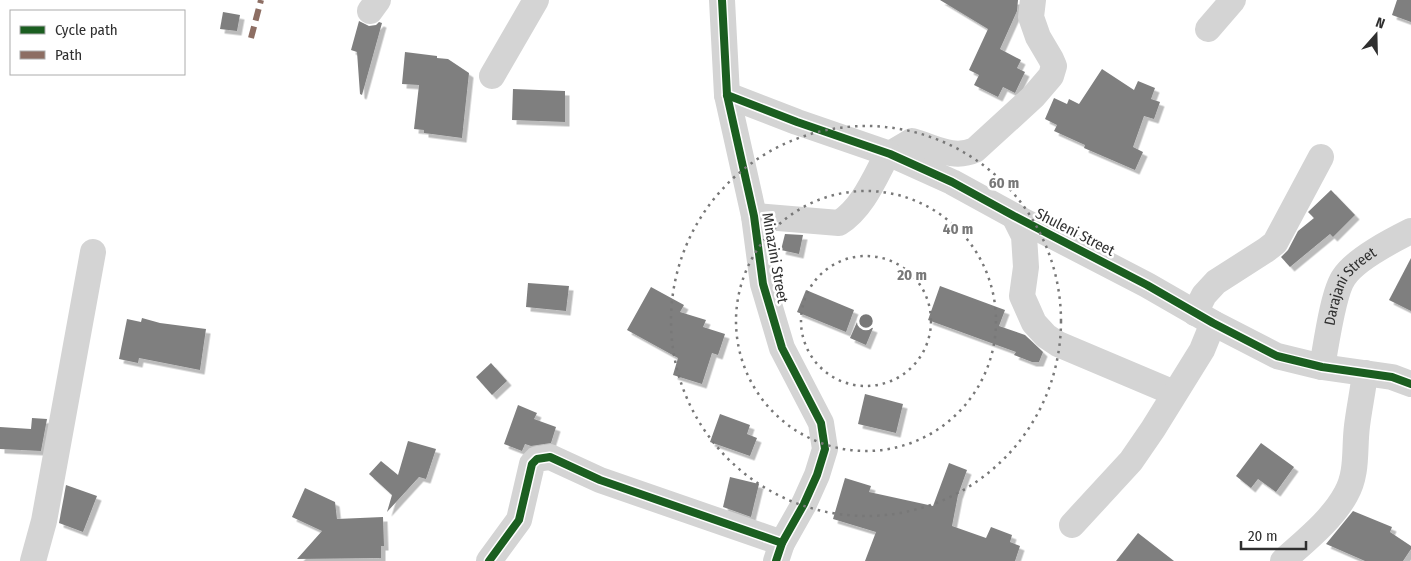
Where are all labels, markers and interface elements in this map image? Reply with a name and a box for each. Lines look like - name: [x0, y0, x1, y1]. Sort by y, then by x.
- legend: [10, 10, 185, 75]
- north arrow: [1351, 10, 1401, 60]
- text: N: [1373, 14, 1387, 33]
- text: Cycle path: [55, 21, 118, 39]
- text: Path: [55, 46, 82, 64]
- text: 60 m: [989, 174, 1019, 192]
- street label: Shuleni Street: [1032, 204, 1118, 260]
- street label: Minazini Street: [758, 211, 792, 305]
- text: 40 m: [943, 220, 973, 238]
- street label: Darajani Street: [1320, 243, 1380, 327]
- text: 20 m: [896, 266, 927, 284]
- centre of rings: [857, 312, 875, 330]
- scale bar: [1241, 518, 1306, 550]
- text: 20 m: [1248, 527, 1278, 545]

